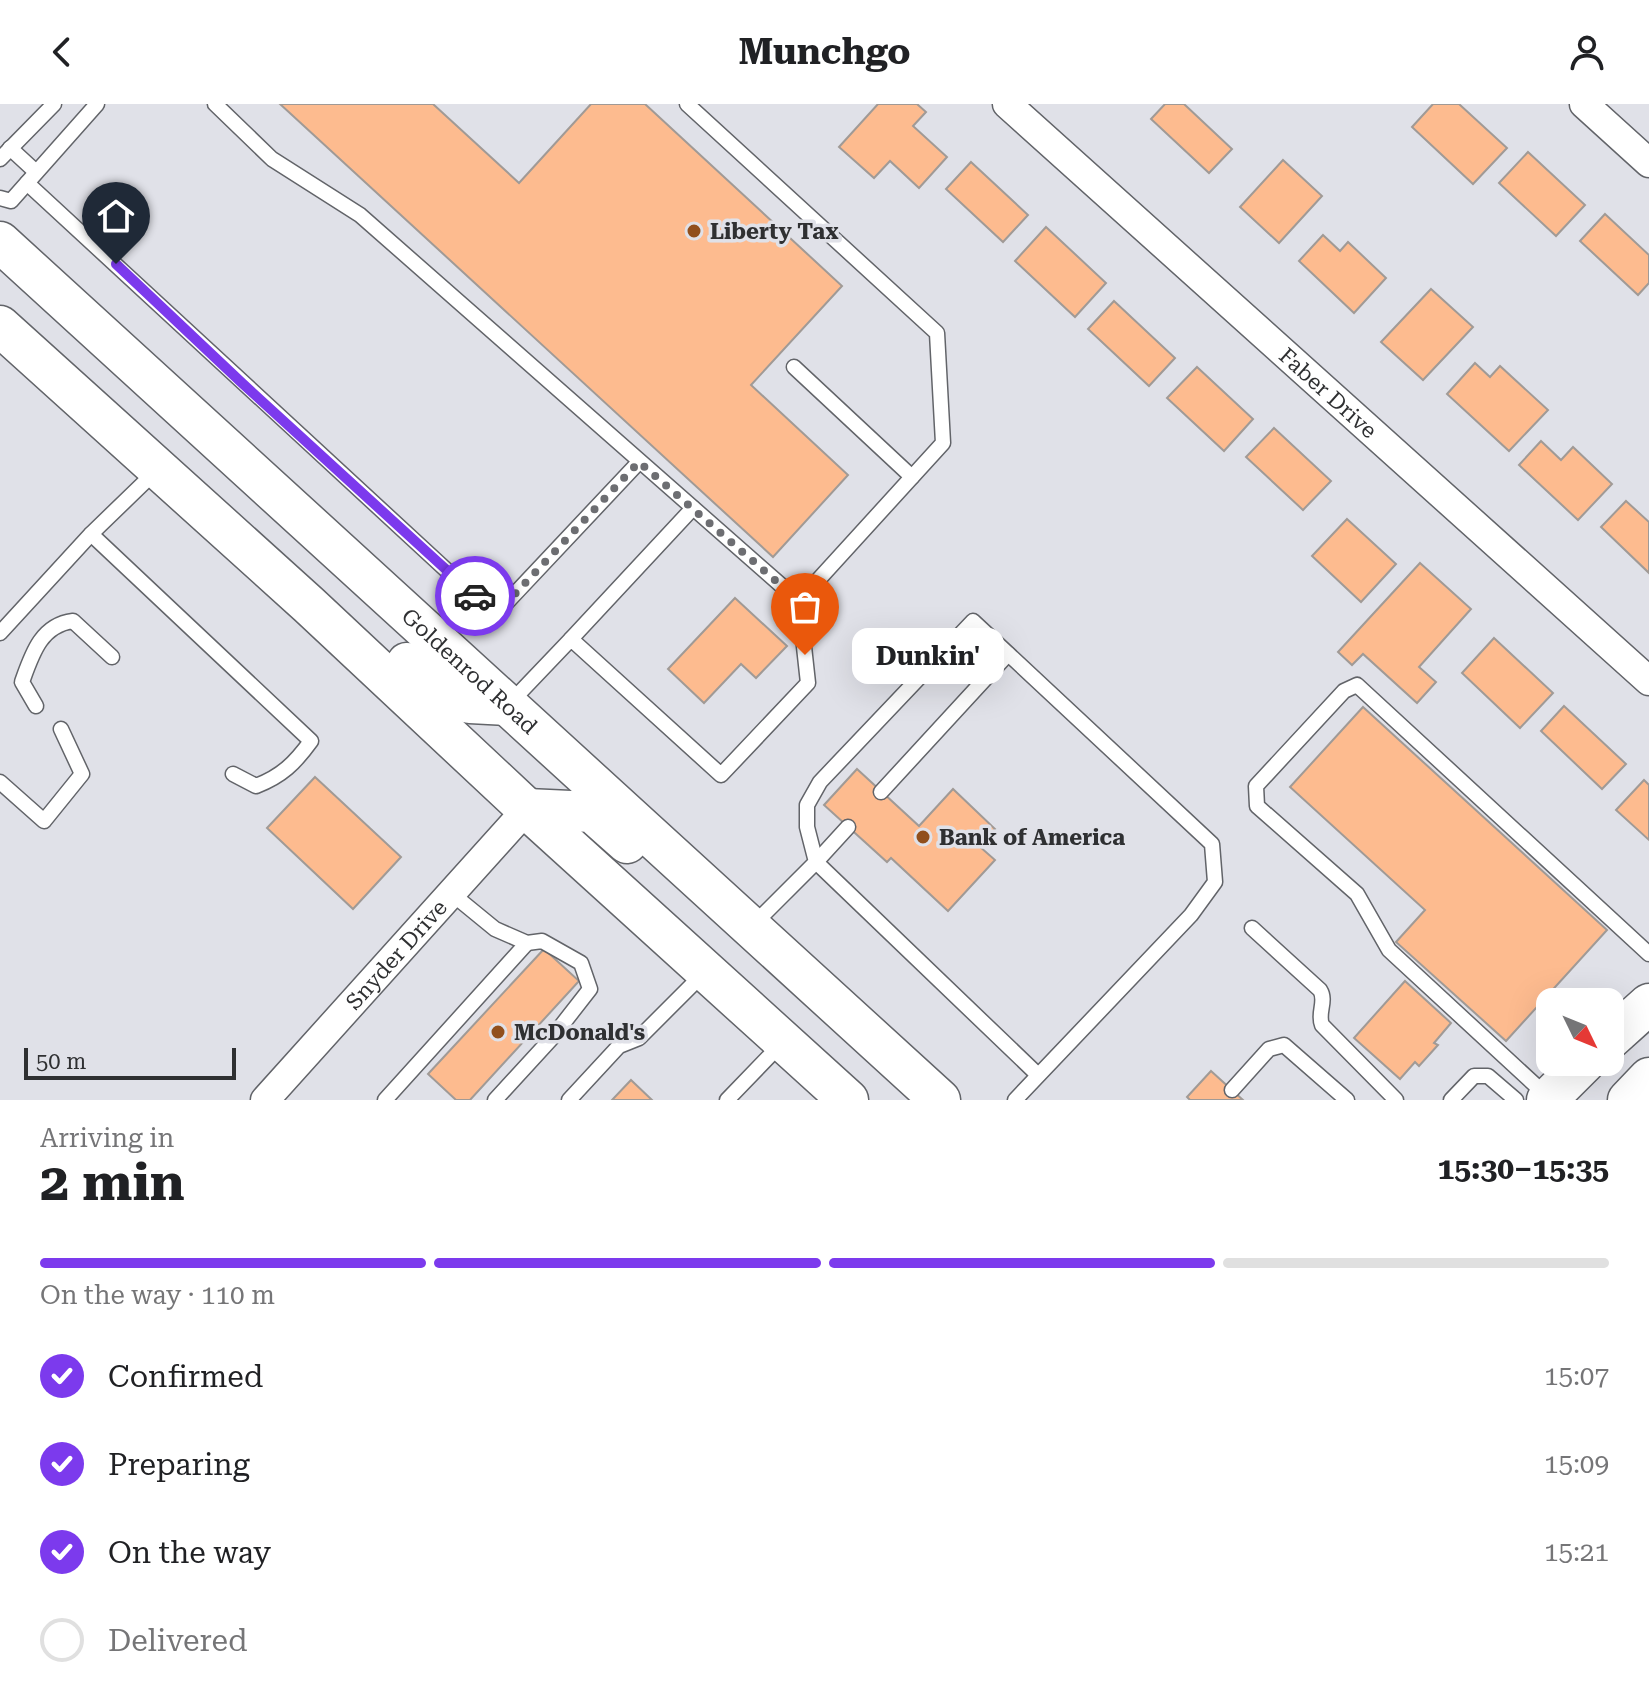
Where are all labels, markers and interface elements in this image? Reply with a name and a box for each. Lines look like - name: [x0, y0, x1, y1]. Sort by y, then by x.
- icon: back: [40, 30, 84, 74]
- icon: person: [1565, 30, 1609, 74]
- text: Munchgo: [739, 31, 910, 73]
- pin: [82, 182, 150, 264]
- icon: home: [94, 194, 138, 238]
- place label: Liberty Tax: [710, 219, 838, 244]
- marker: Liberty Tax: [685, 222, 703, 240]
- street label: Faber Drive: [1274, 343, 1382, 443]
- courier: [435, 556, 515, 636]
- pin: [771, 573, 839, 655]
- icon: car: [453, 574, 497, 618]
- icon: bag: [783, 585, 827, 629]
- street label: Goldenrod Road: [397, 603, 543, 739]
- callout: Dunkin': [853, 627, 1005, 683]
- text: Dunkin': [876, 641, 980, 671]
- place label: Bank of America: [939, 825, 1125, 850]
- marker: Bank of America: [914, 828, 932, 846]
- street label: Snyder Drive: [340, 894, 452, 1014]
- north arrow: [1536, 988, 1624, 1076]
- map controls: [1536, 988, 1624, 1076]
- place label: McDonald's: [514, 1020, 645, 1045]
- marker: McDonald's: [489, 1023, 507, 1041]
- scale bar: [24, 1044, 236, 1080]
- text: 50 m: [36, 1049, 86, 1074]
- text: Arriving in: [40, 1123, 174, 1153]
- text: 15:30–15:35: [1437, 1151, 1609, 1186]
- text: 2 min: [40, 1152, 185, 1213]
- text: On the way · 110 m: [40, 1280, 275, 1310]
- icon: check: [40, 1354, 84, 1398]
- text: Confirmed: [108, 1359, 263, 1394]
- text: 15:07: [1544, 1361, 1609, 1391]
- icon: check: [40, 1442, 84, 1486]
- text: Preparing: [108, 1447, 250, 1482]
- text: 15:09: [1544, 1449, 1609, 1479]
- icon: check: [40, 1530, 84, 1574]
- text: On the way: [108, 1535, 271, 1570]
- text: 15:21: [1544, 1537, 1609, 1567]
- text: Delivered: [108, 1623, 247, 1658]

